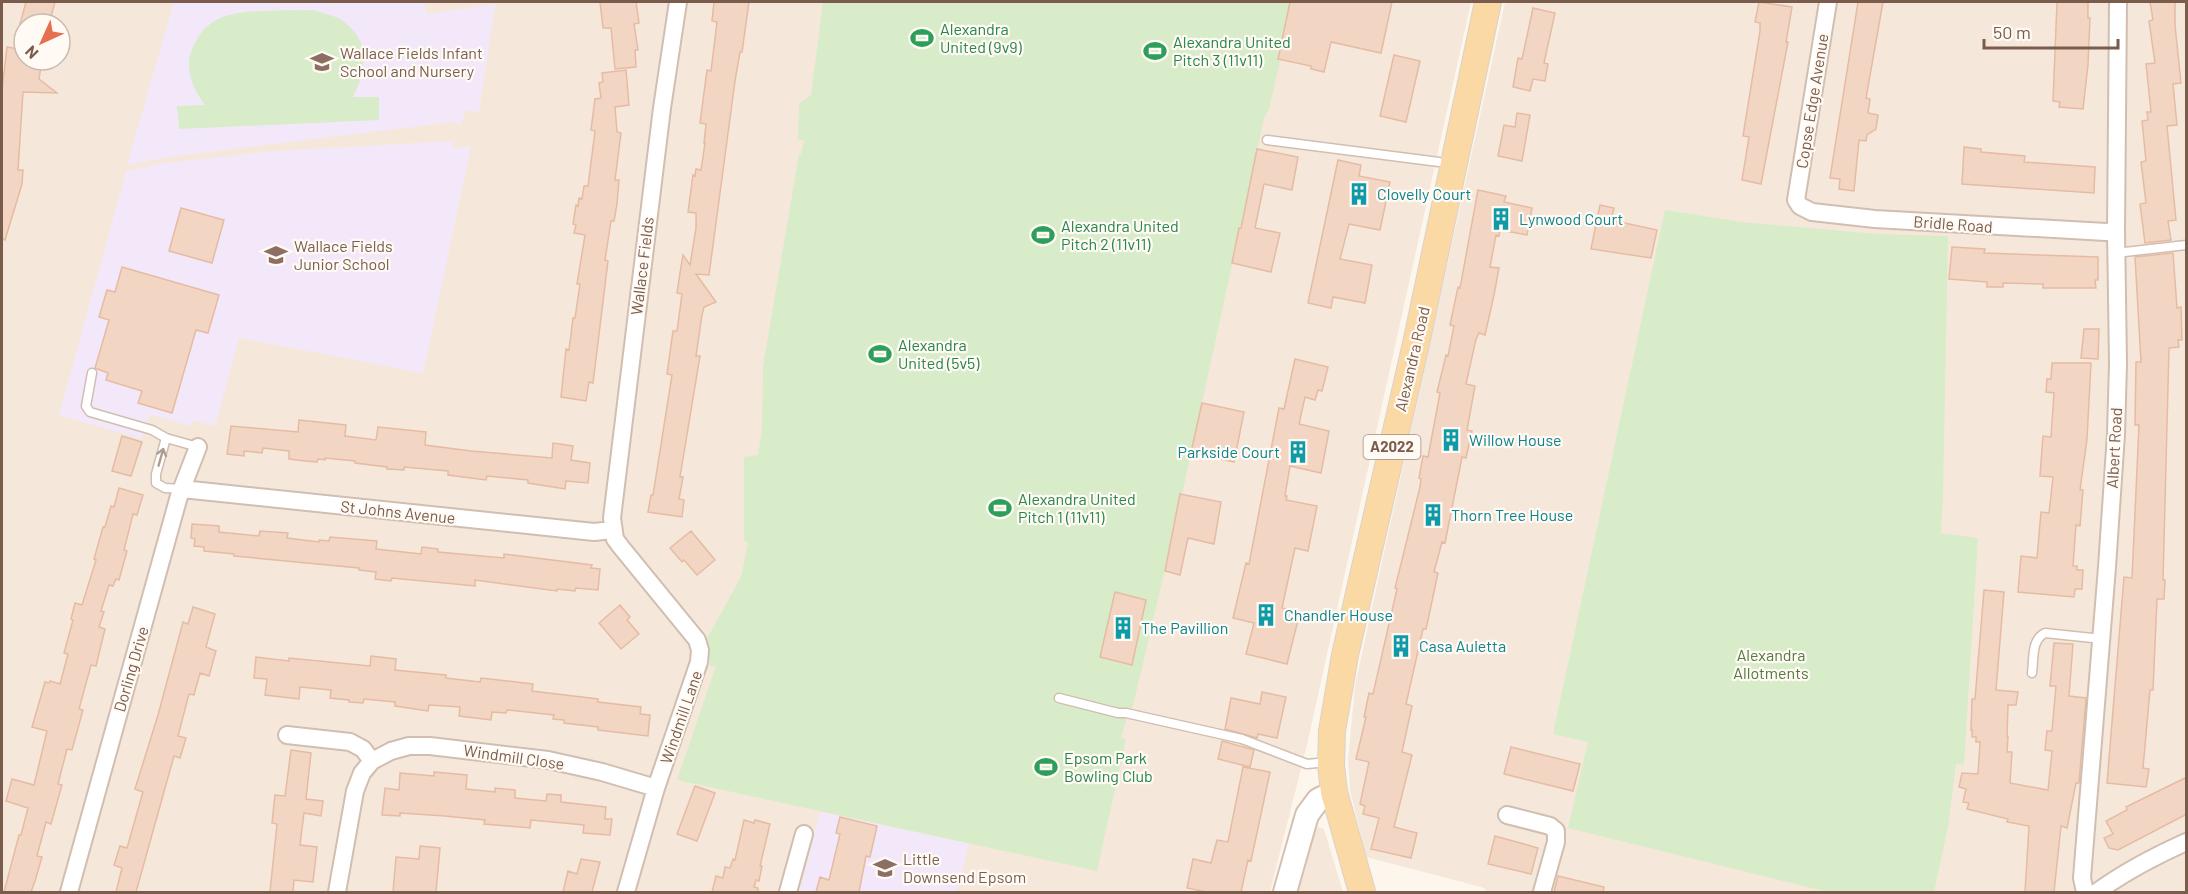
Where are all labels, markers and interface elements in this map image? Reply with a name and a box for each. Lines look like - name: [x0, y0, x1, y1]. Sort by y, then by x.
- north arrow: [12, 12, 72, 72]
- scale bar: [1984, 12, 2118, 50]
- place label: Alexandra United (9v9): [940, 19, 1023, 56]
- text: 50 m: [1993, 21, 2031, 43]
- sports icon: Alexandra United (9v9): [909, 25, 935, 51]
- place label: Alexandra United Pitch 3 (11v11): [1173, 32, 1291, 69]
- street label: Copse Edge Avenue: [1791, 32, 1832, 170]
- sports icon: Alexandra United Pitch 3 (11v11): [1142, 38, 1168, 64]
- text: N: [21, 42, 42, 63]
- place label: Wallace Fields Infant School and Nursery: [340, 43, 483, 80]
- school or university icon: Wallace Fields Infant School and Nursery: [309, 49, 335, 75]
- building icon: Clovelly Court: [1346, 181, 1372, 207]
- place label: Clovelly Court: [1377, 184, 1471, 203]
- building icon: Lynwood Court: [1488, 206, 1514, 232]
- place label: Lynwood Court: [1519, 209, 1623, 228]
- street label: Bridle Road: [1913, 211, 1993, 236]
- street label: Wallace Fields: [626, 216, 657, 316]
- place label: Alexandra United Pitch 2 (11v11): [1061, 216, 1179, 253]
- sports icon: Alexandra United Pitch 2 (11v11): [1030, 222, 1056, 248]
- place label: Wallace Fields Junior School: [294, 236, 393, 273]
- school or university icon: Wallace Fields Junior School: [263, 242, 289, 268]
- street label: Alexandra Road: [1390, 304, 1433, 413]
- place label: Alexandra United (5v5): [898, 335, 980, 372]
- sports icon: Alexandra United (5v5): [867, 341, 893, 367]
- street label: Albert Road: [2102, 407, 2125, 489]
- building icon: Willow House: [1438, 427, 1464, 453]
- place label: Willow House: [1469, 430, 1562, 449]
- road number: A2022: [1364, 435, 1420, 459]
- building icon: Parkside Court: [1285, 439, 1311, 465]
- place label: Parkside Court: [1178, 442, 1280, 461]
- one-way arrow: [155, 448, 167, 467]
- place label: Alexandra United Pitch 1 (11v11): [1018, 489, 1136, 526]
- sports icon: Alexandra United Pitch 1 (11v11): [987, 495, 1013, 521]
- street label: St Johns Avenue: [340, 496, 456, 527]
- building icon: Thorn Tree House: [1420, 502, 1446, 528]
- place label: Thorn Tree House: [1451, 505, 1573, 524]
- building icon: Chandler House: [1253, 602, 1279, 628]
- place label: Chandler House: [1284, 605, 1393, 624]
- building icon: The Pavillion: [1110, 615, 1136, 641]
- place label: The Pavillion: [1141, 618, 1228, 637]
- street label: Dorling Drive: [109, 624, 152, 714]
- building icon: Casa Auletta: [1388, 633, 1414, 659]
- place label: Casa Auletta: [1419, 636, 1506, 655]
- park label: Alexandra Allotments: [1733, 645, 1809, 682]
- street label: Windmill Lane: [656, 668, 705, 766]
- street label: Windmill Close: [462, 740, 566, 773]
- place label: Epsom Park Bowling Club: [1064, 748, 1153, 785]
- sports icon: Epsom Park Bowling Club: [1033, 754, 1059, 780]
- place label: Little Downsend Epsom: [903, 849, 1026, 886]
- school or university icon: Little Downsend Epsom: [872, 855, 898, 881]

